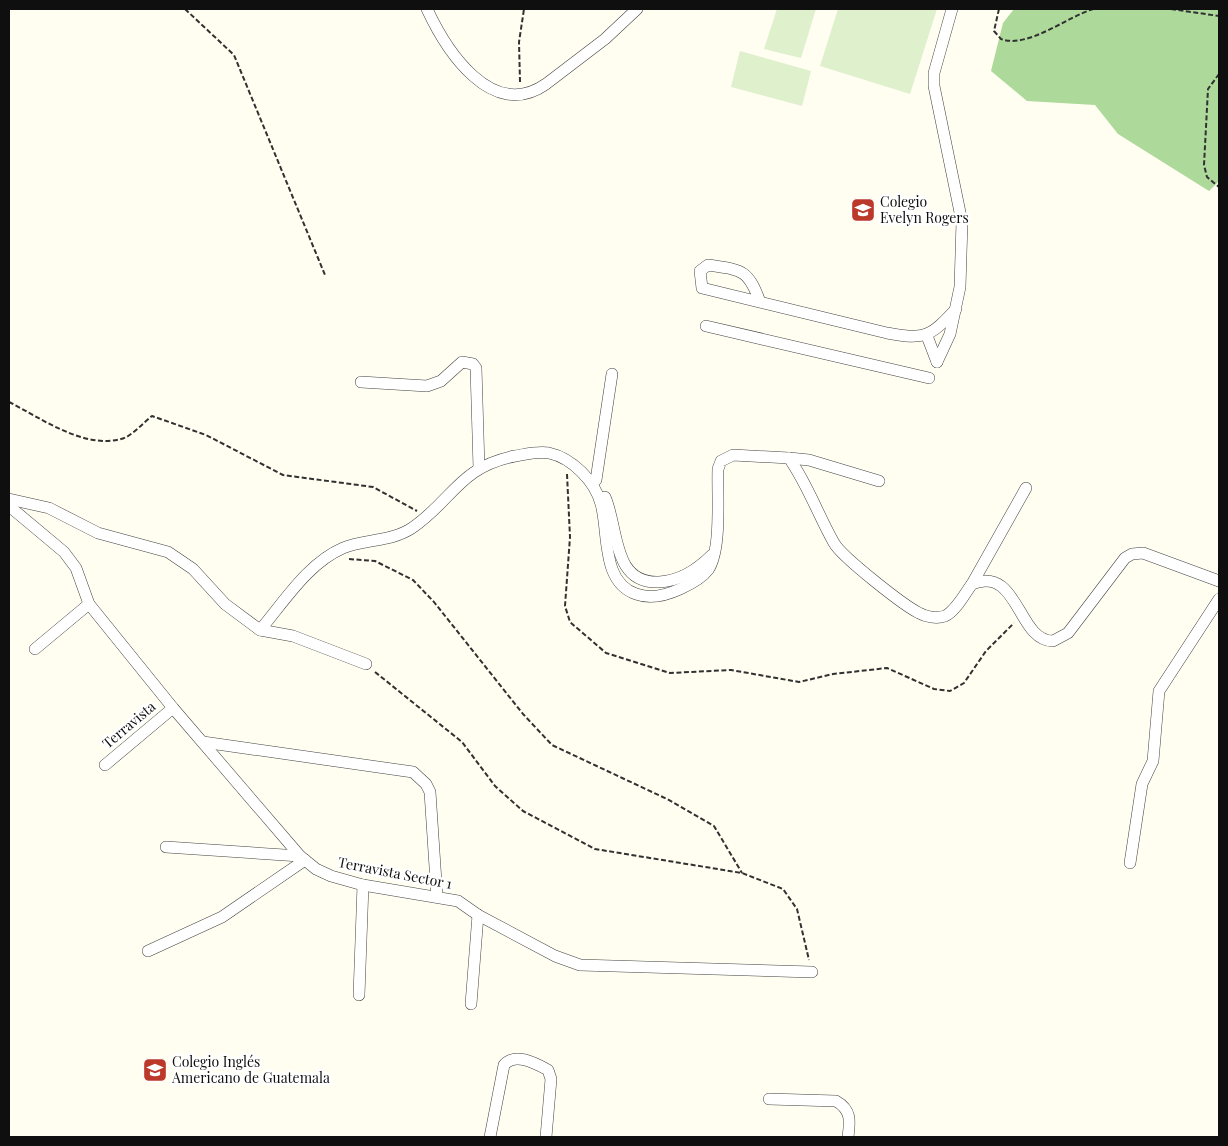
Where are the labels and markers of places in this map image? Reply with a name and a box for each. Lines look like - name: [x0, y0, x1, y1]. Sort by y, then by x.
- place label: Colegio Evelyn Rogers: [880, 192, 969, 227]
- school or university icon: Colegio Evelyn Rogers: [850, 197, 876, 223]
- place label: Colegio Inglés Americano de Guatemala: [171, 1052, 330, 1087]
- school or university icon: Colegio Inglés Americano de Guatemala: [142, 1057, 168, 1083]

